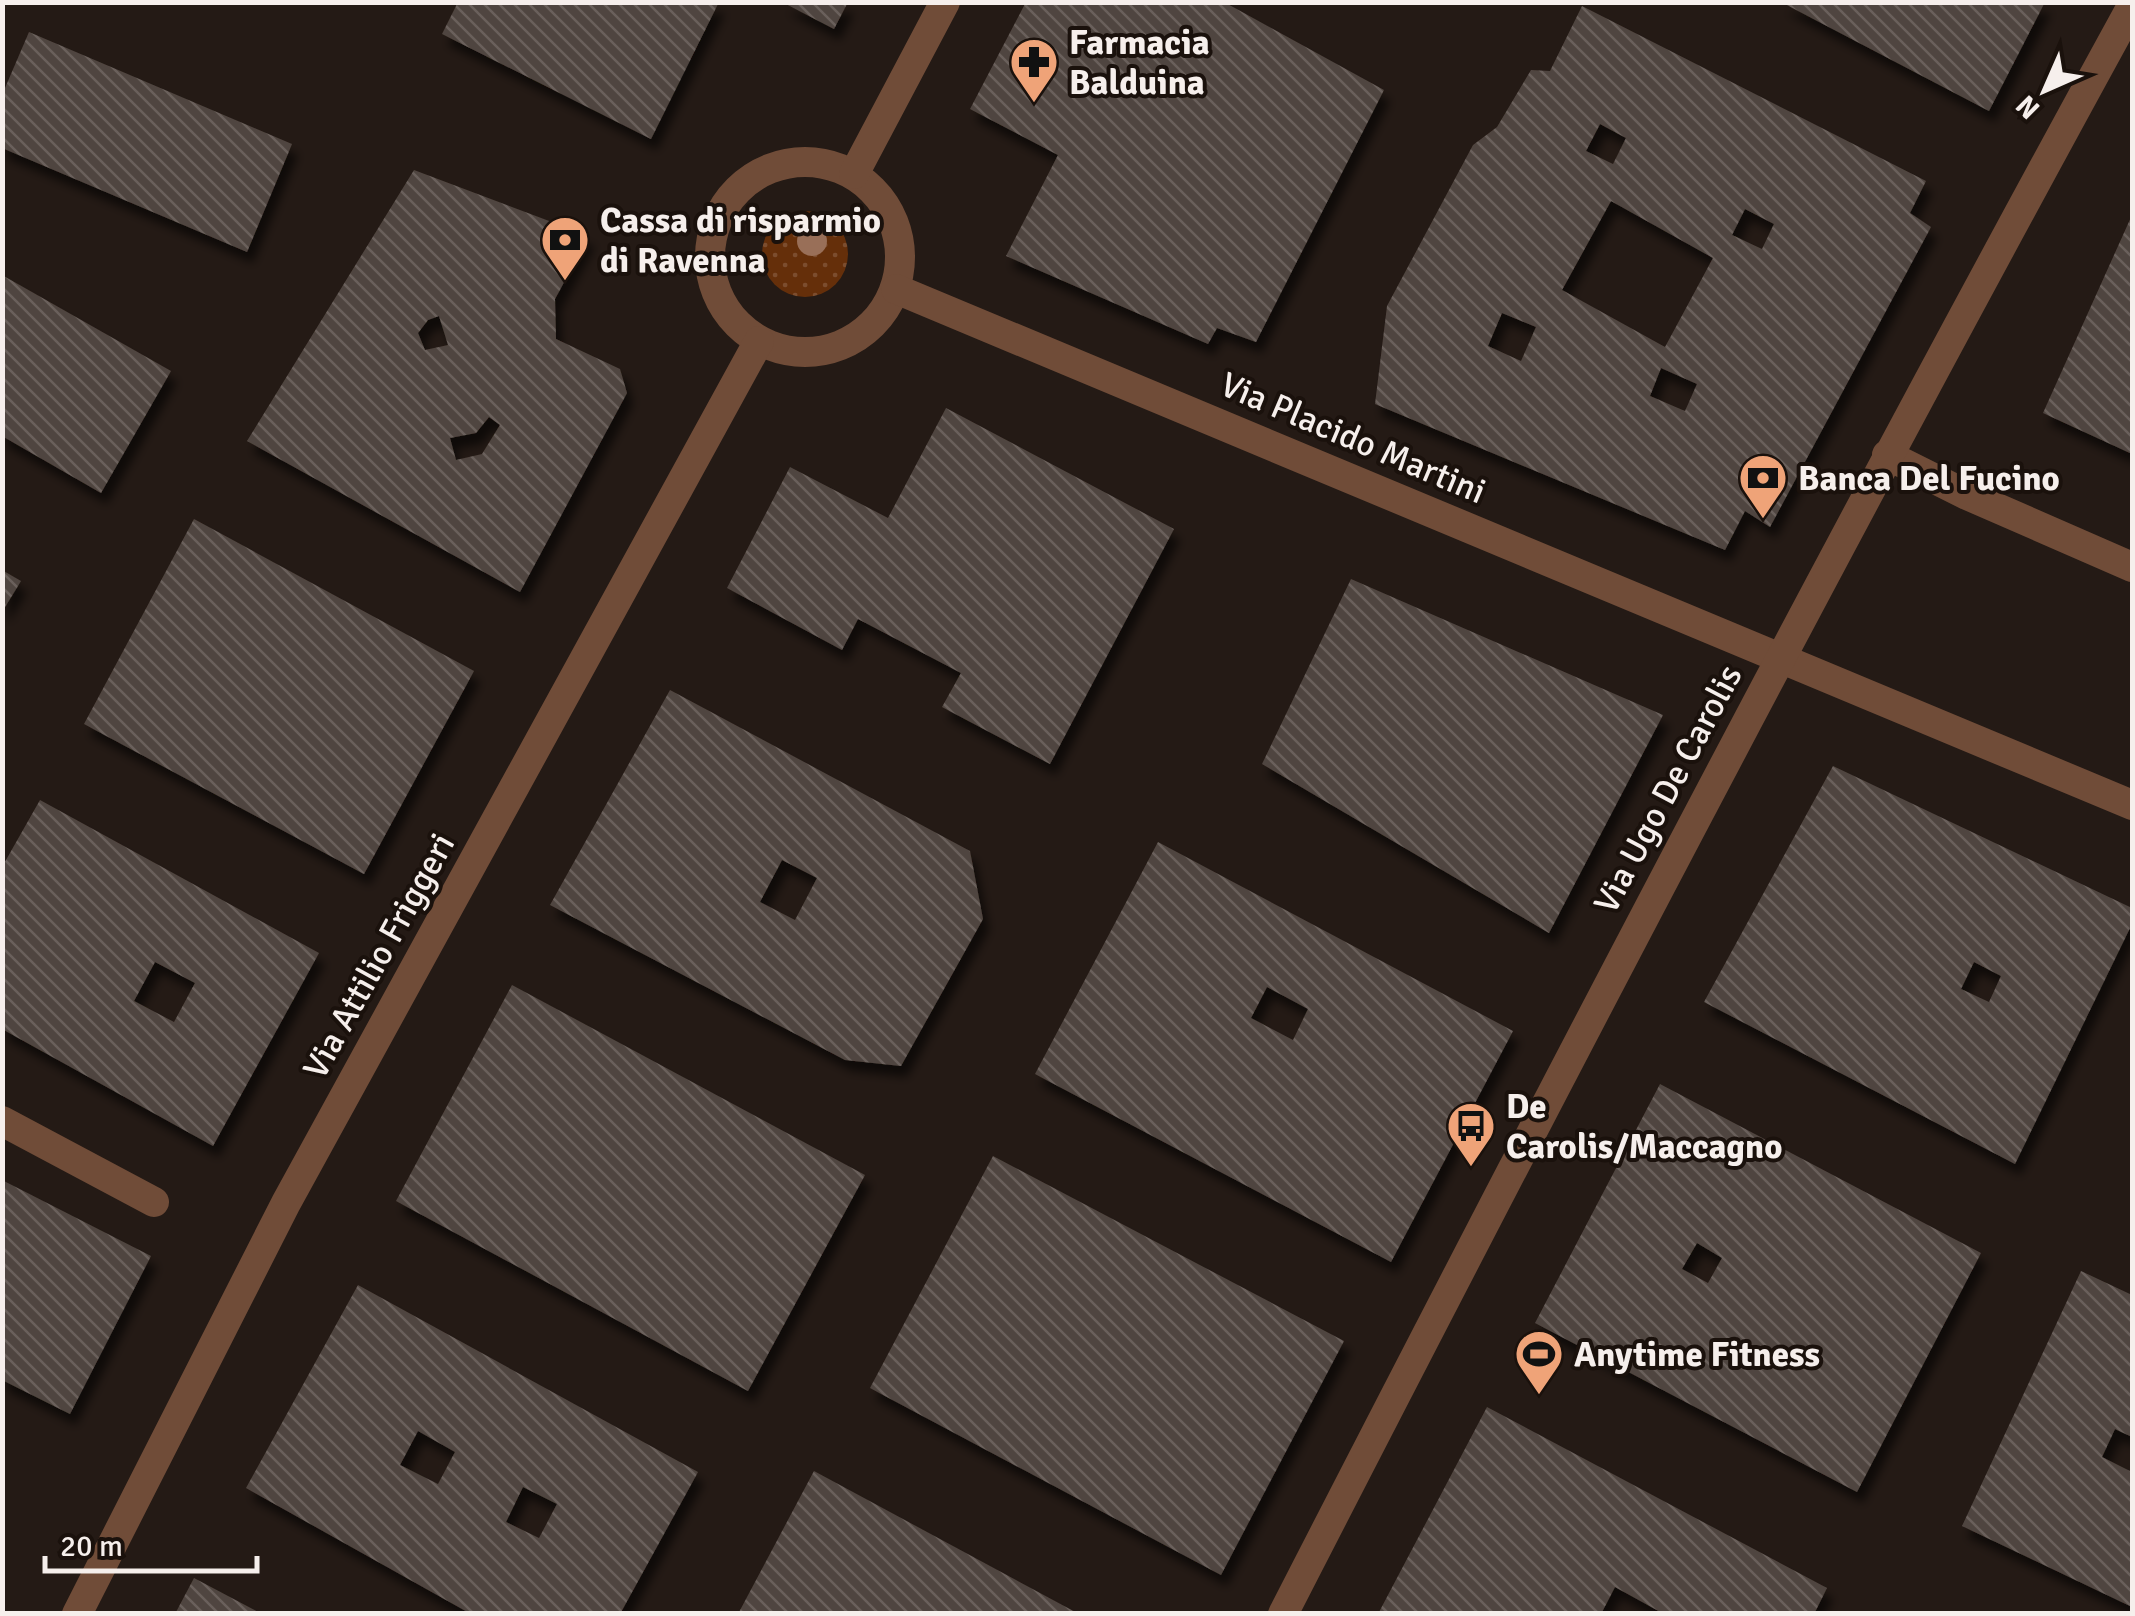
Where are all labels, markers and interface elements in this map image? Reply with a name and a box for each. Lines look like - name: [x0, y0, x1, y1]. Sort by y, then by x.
- place label: Farmacia Balduina: [1069, 21, 1210, 104]
- pharmacy icon: Farmacia Balduina: [1008, 36, 1060, 104]
- north arrow: [1995, 40, 2095, 140]
- text: N: [2009, 88, 2047, 126]
- place label: Cassa di risparmio di Ravenna: [600, 199, 881, 282]
- bank icon: Cassa di risparmio di Ravenna: [539, 214, 591, 282]
- street label: Via Placido Martini: [1214, 363, 1492, 513]
- bank icon: Banca Del Fucino: [1737, 452, 1789, 520]
- place label: Banca Del Fucino: [1798, 457, 2060, 500]
- street label: Via Ugo De Carolis: [1585, 658, 1751, 920]
- street label: Via Attilio Friggeri: [294, 826, 464, 1086]
- place label: De Carolis/Maccagno: [1506, 1085, 1783, 1168]
- bus stop icon: De Carolis/Maccagno: [1445, 1100, 1497, 1168]
- sports icon: Anytime Fitness: [1513, 1328, 1565, 1396]
- place label: Anytime Fitness: [1574, 1333, 1820, 1376]
- scale bar: [45, 1511, 258, 1573]
- text: 20 m: [60, 1528, 123, 1565]

